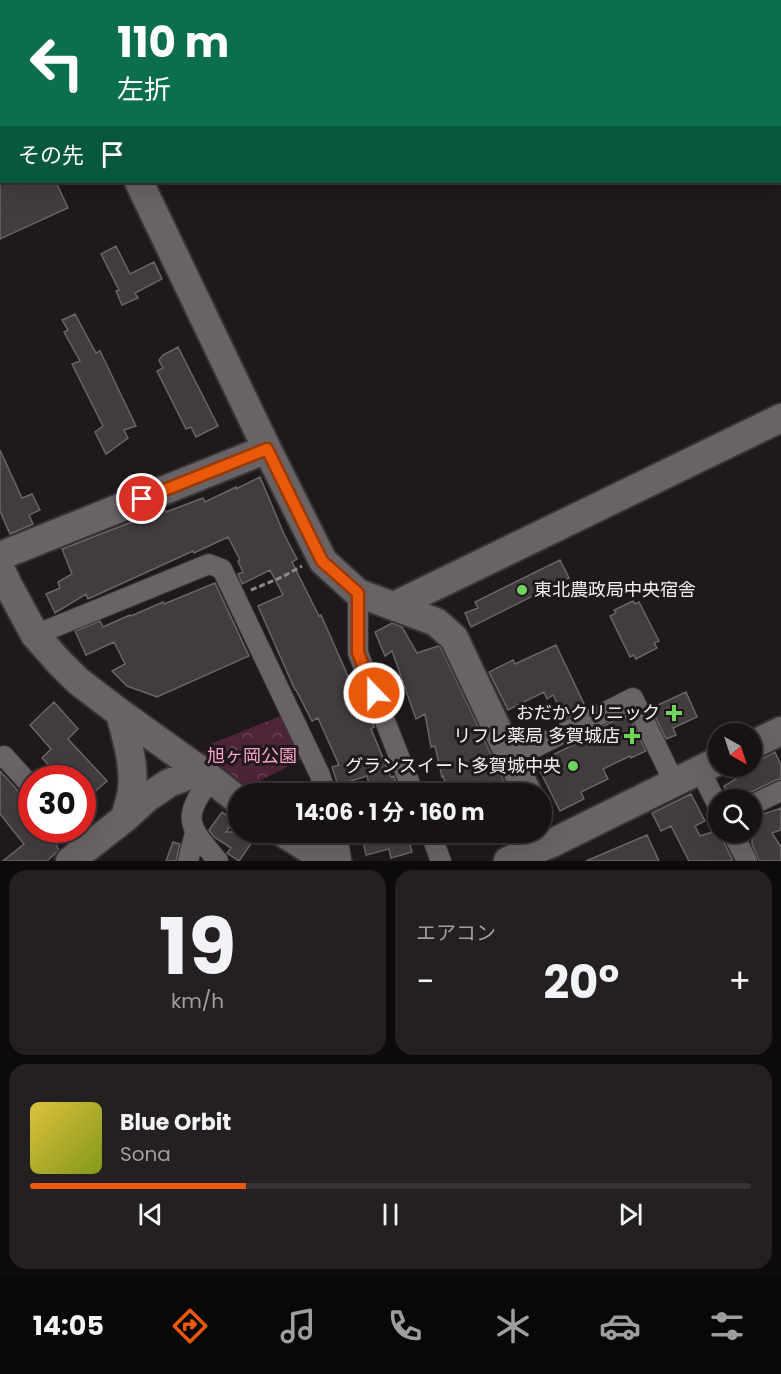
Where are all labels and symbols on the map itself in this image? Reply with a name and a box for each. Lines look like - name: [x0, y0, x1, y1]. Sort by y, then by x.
- pin: [116, 473, 167, 524]
- place label: 東北農政局中央宿舎: [534, 577, 696, 602]
- marker: 東北農政局中央宿舎: [515, 583, 529, 597]
- position arrow: [342, 661, 406, 725]
- place label: おだかクリニック: [516, 700, 660, 725]
- marker: おだかクリニック: [665, 704, 683, 722]
- place label: リフレ薬局 多賀城店: [453, 723, 620, 748]
- north arrow: [708, 723, 762, 777]
- marker: リフレ薬局 多賀城店: [625, 729, 639, 743]
- park label: 旭ヶ岡公園: [207, 743, 297, 768]
- place label: グランスイート多賀城中央: [345, 753, 561, 778]
- marker: グランスイート多賀城中央: [566, 759, 580, 773]
- speed limit sign: 30: [18, 765, 96, 843]

